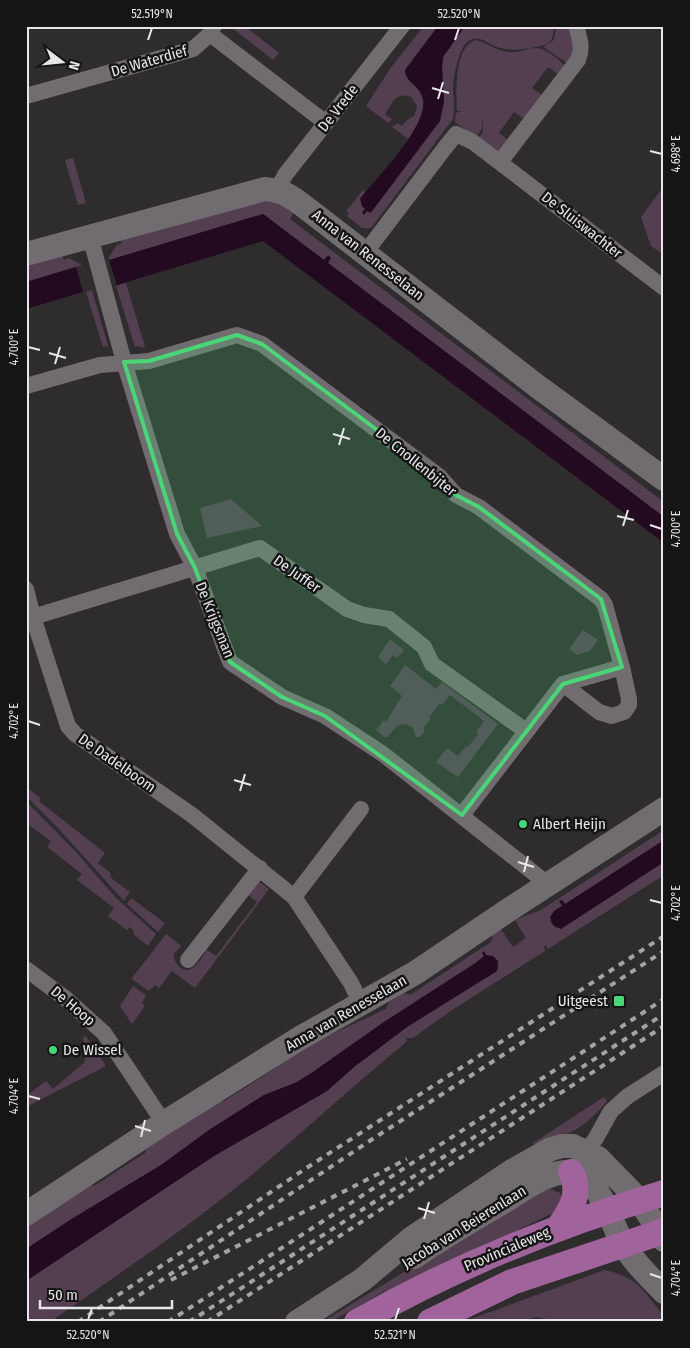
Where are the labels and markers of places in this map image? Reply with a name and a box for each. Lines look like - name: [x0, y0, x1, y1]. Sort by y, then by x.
- place label: Albert Heijn: [533, 815, 606, 833]
- marker: Albert Heijn: [517, 818, 529, 830]
- place label: Uitgeest: [558, 992, 608, 1010]
- marker: Uitgeest: [612, 994, 626, 1008]
- place label: De Wissel: [63, 1041, 122, 1059]
- marker: De Wissel: [47, 1044, 59, 1056]

